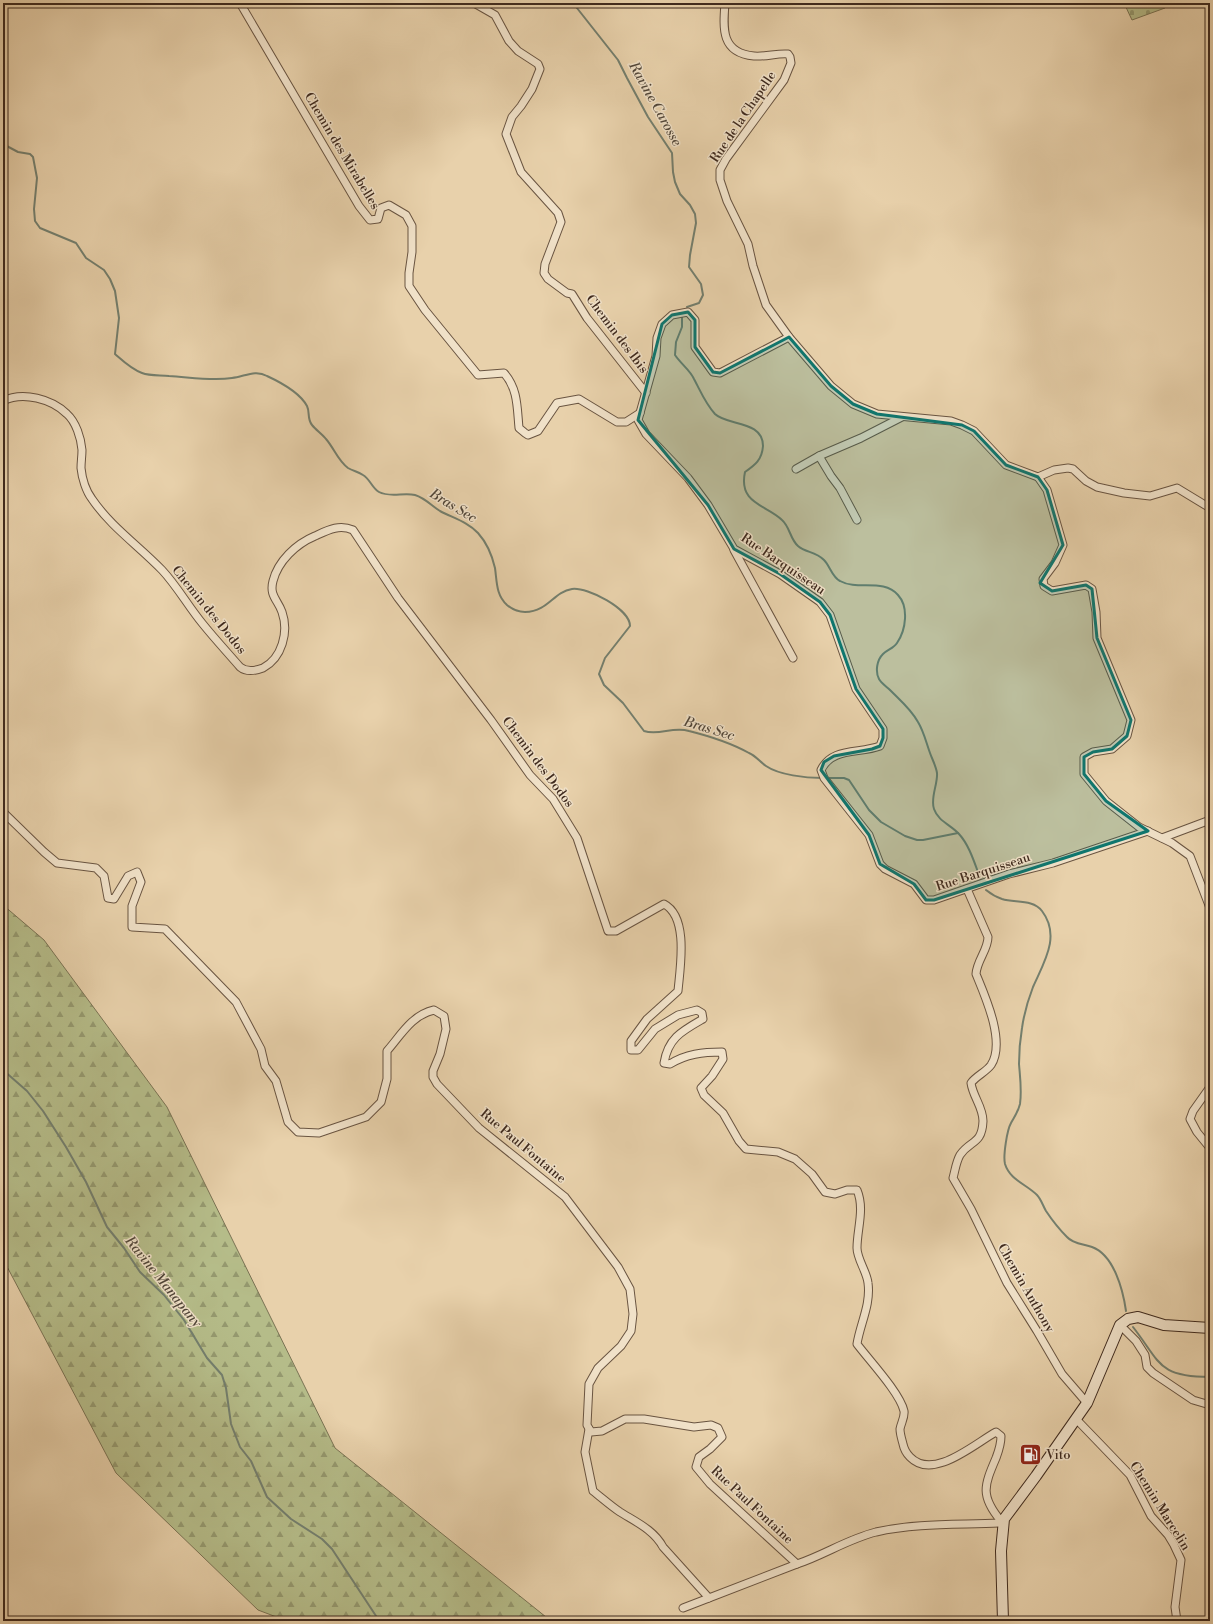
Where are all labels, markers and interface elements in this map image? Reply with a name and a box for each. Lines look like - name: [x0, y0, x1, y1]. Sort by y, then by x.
- water label: Ravine Carosse: [624, 58, 686, 150]
- street label: Rue de la Chapelle: [706, 68, 780, 166]
- street label: Chemin des Mirabelles: [301, 90, 383, 213]
- street label: Chemin des Ibis: [582, 292, 652, 377]
- water label: Bras Sec: [425, 484, 480, 527]
- street label: Rue Barquisseau: [738, 530, 829, 599]
- street label: Chemin des Dodos: [168, 562, 250, 658]
- water label: Bras Sec: [681, 712, 737, 745]
- street label: Chemin des Dodos: [499, 713, 578, 811]
- street label: Rue Barquisseau: [934, 849, 1033, 895]
- street label: Rue Paul Fontaine: [477, 1105, 569, 1187]
- water label: Ravine Manapany: [120, 1232, 206, 1332]
- street label: Chemin Anthony: [994, 1241, 1058, 1336]
- fuel station icon: Vito: [1017, 1442, 1043, 1468]
- place label: Vito: [1045, 1447, 1070, 1463]
- street label: Chemin Marcelin: [1126, 1459, 1194, 1554]
- street label: Rue Paul Fontaine: [707, 1463, 797, 1548]

